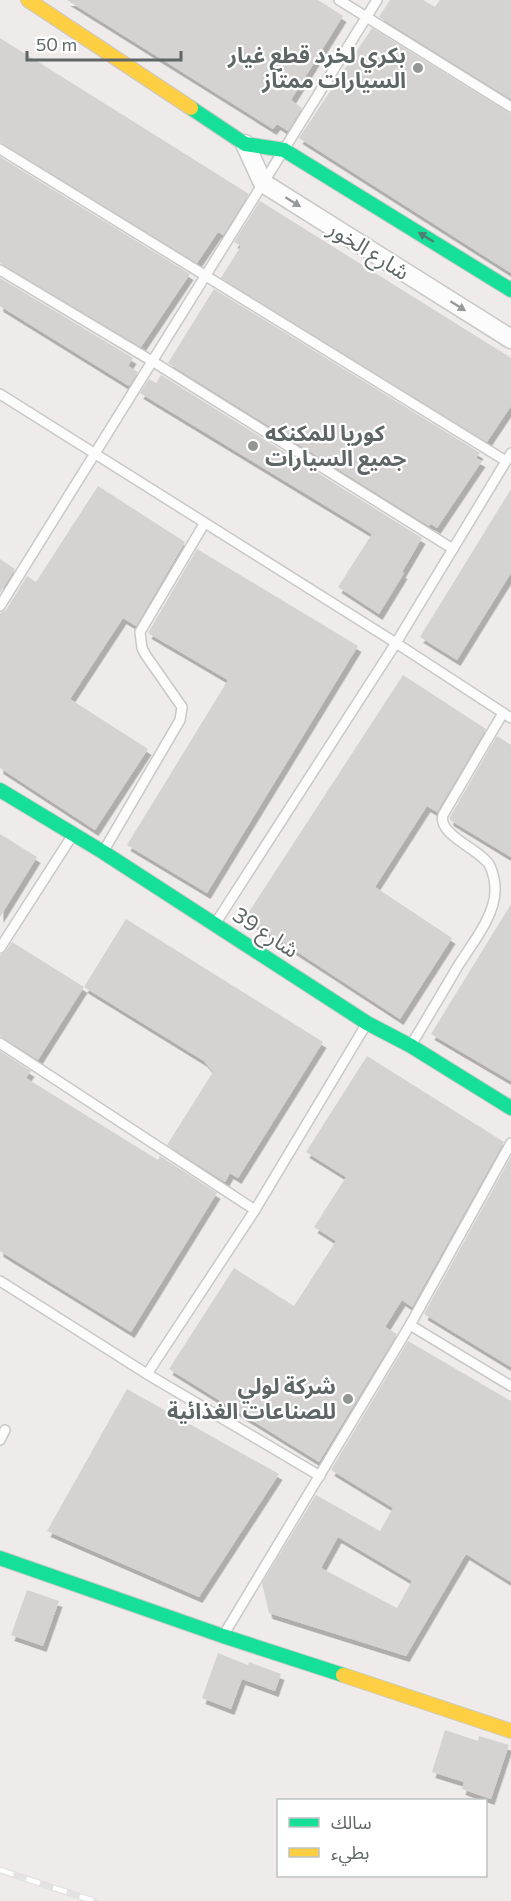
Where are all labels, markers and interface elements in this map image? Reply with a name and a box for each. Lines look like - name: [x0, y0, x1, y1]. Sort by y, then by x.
- scale bar: [27, 24, 182, 62]
- text: 50 m: [36, 33, 77, 55]
- place label: بكري لخرد قطع غيار السيارات ممتاز: [227, 41, 406, 94]
- marker: بكري لخرد قطع غيار السيارات ممتاز: [411, 61, 425, 75]
- one-way arrow: [285, 197, 301, 208]
- street label: شارع الخور: [321, 214, 415, 288]
- one-way arrow: [418, 232, 434, 243]
- one-way arrow: [450, 301, 466, 312]
- place label: كوريا للمكنكه جميع السيارات: [265, 419, 406, 475]
- marker: كوريا للمكنكه جميع السيارات: [246, 439, 260, 453]
- street label: شارع 39: [226, 900, 304, 966]
- place label: شركة لولي للصناعات الغذائية: [167, 1372, 336, 1424]
- marker: شركة لولي للصناعات الغذائية: [341, 1392, 355, 1406]
- legend: [277, 1799, 487, 1877]
- text: سالك: [331, 1811, 372, 1833]
- text: بطيء: [331, 1841, 369, 1866]

